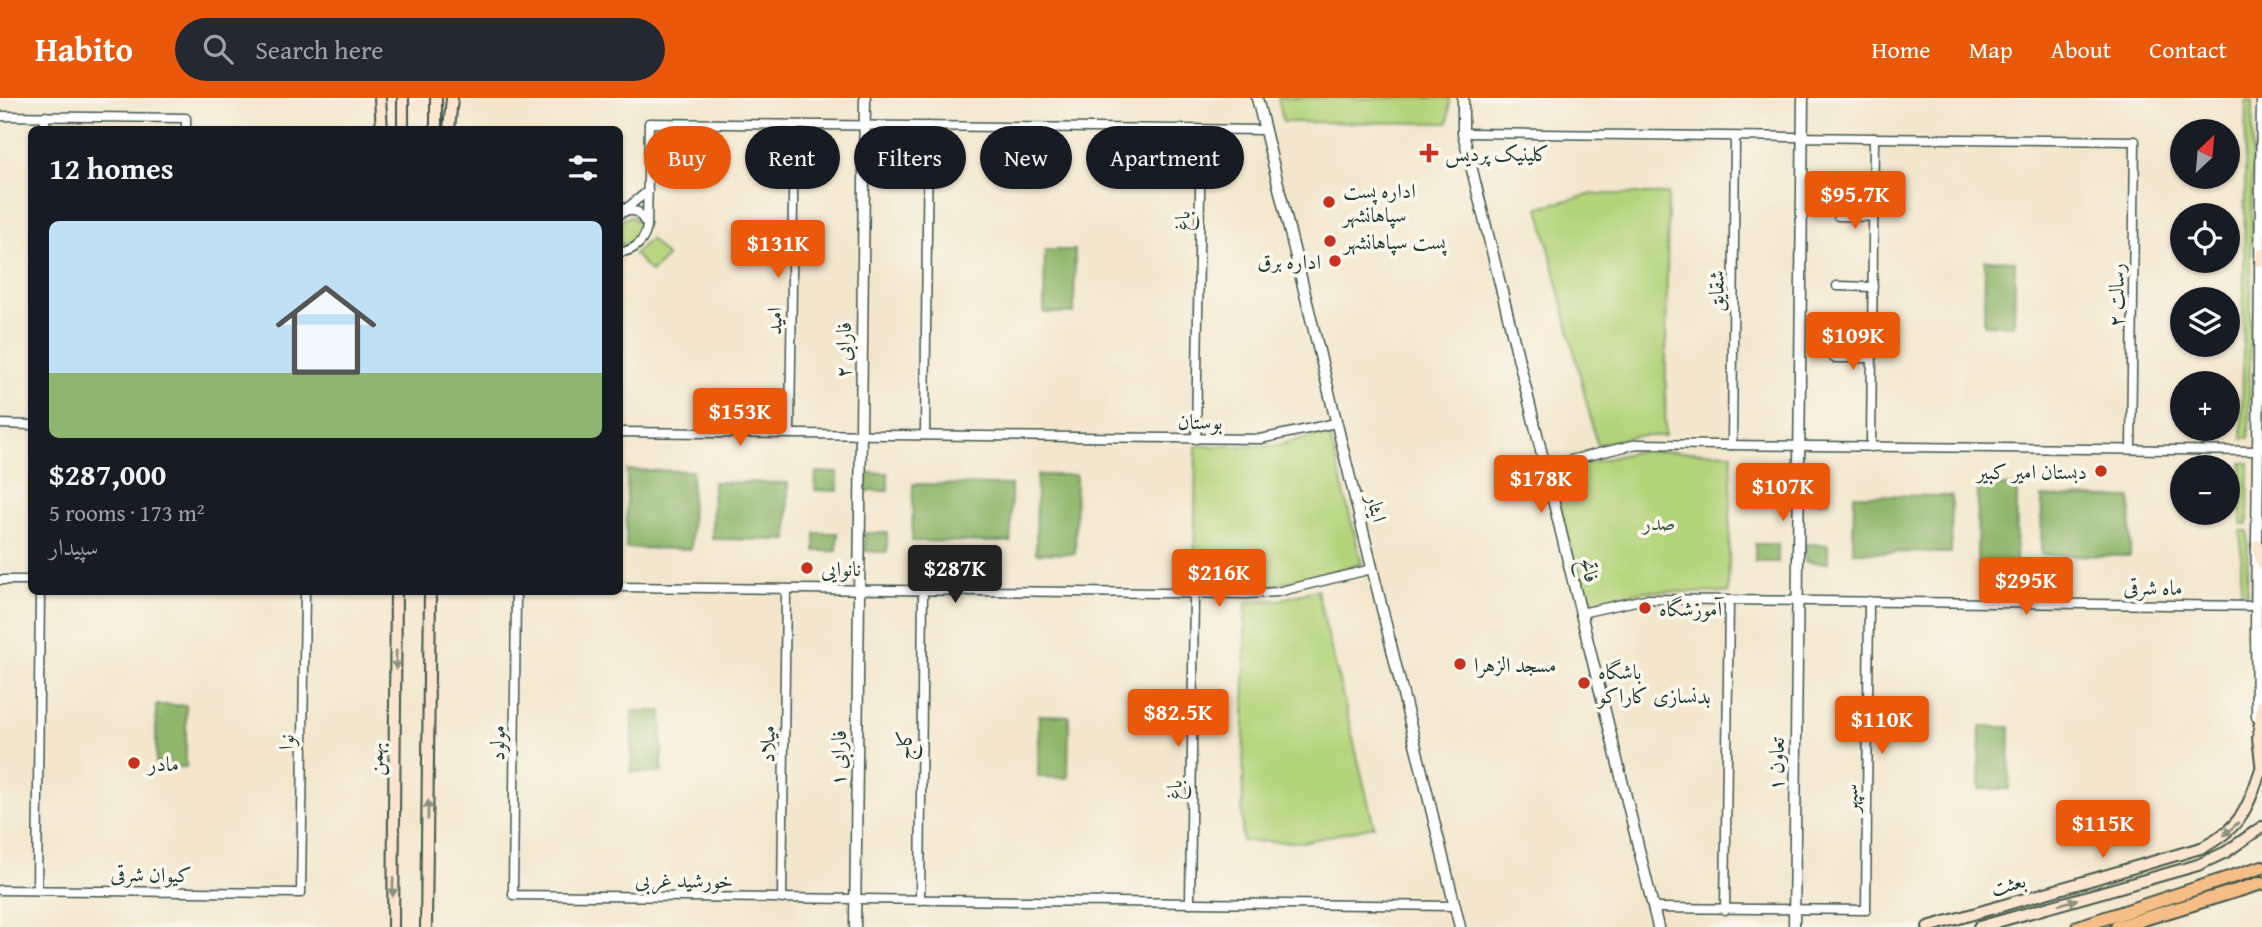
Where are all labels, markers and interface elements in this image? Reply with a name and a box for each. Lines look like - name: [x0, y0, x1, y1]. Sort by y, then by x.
- search box: [175, 18, 665, 81]
- text: Habito: [35, 25, 133, 73]
- icon: search: [199, 30, 237, 68]
- text: Search here: [255, 30, 383, 69]
- text: Home: [1872, 32, 1931, 67]
- text: Map: [1969, 32, 2013, 67]
- text: About: [2051, 32, 2111, 67]
- text: Contact: [2149, 32, 2227, 67]
- north arrow: [2170, 119, 2240, 189]
- map controls: [2170, 119, 2240, 525]
- chip: Buy: [644, 126, 731, 189]
- chip: Rent: [745, 126, 840, 189]
- chip: Filters: [854, 126, 966, 189]
- chip: New: [980, 126, 1072, 189]
- chip: Apartment: [1086, 126, 1244, 189]
- place label: کلینیک پردیس: [1445, 138, 1549, 169]
- marker: کلینیک پردیس: [1419, 143, 1439, 163]
- text: 12 homes: [49, 146, 174, 190]
- icon: filters: [564, 149, 602, 187]
- pin: $95.7K: [1798, 172, 1912, 231]
- place label: اداره پست سپاهانشهر: [1341, 175, 1416, 230]
- text: $95.7K: [1821, 177, 1889, 210]
- marker: اداره پست سپاهانشهر: [1321, 194, 1337, 210]
- button: locate: [2170, 203, 2240, 273]
- street label: باغ: [1166, 211, 1201, 231]
- pin: $131K: [729, 220, 827, 280]
- text: $131K: [747, 226, 809, 259]
- place label: پست سپاهانشهر: [1342, 226, 1447, 257]
- marker: پست سپاهانشهر: [1322, 233, 1338, 249]
- place label: اداره برق: [1257, 246, 1321, 277]
- marker: اداره برق: [1327, 253, 1343, 269]
- street label: رسالت ۲: [2100, 263, 2132, 327]
- icon: home: [263, 267, 389, 393]
- street label: شقایق: [1700, 270, 1732, 312]
- button: layers: [2170, 287, 2240, 357]
- street label: امید: [758, 307, 790, 335]
- pin: $109K: [1804, 313, 1902, 372]
- text: $109K: [1822, 318, 1884, 351]
- street label: فارابی ۲: [827, 322, 859, 378]
- button: +: [2170, 371, 2240, 441]
- pin: $153K: [691, 388, 789, 448]
- text: $153K: [709, 394, 771, 427]
- street label: بوستان: [1177, 406, 1223, 437]
- text: $287,000: [49, 452, 166, 496]
- button: −: [2170, 455, 2240, 525]
- pin: $178K: [1492, 456, 1590, 515]
- place label: دبستان امیر کبیر: [1975, 456, 2087, 487]
- text: $178K: [1510, 461, 1572, 494]
- marker: دبستان امیر کبیر: [2093, 463, 2109, 479]
- pin: $107K: [1734, 464, 1832, 523]
- text: $107K: [1752, 469, 1814, 502]
- street label: ایثار: [1358, 489, 1395, 525]
- text: 5 rooms · 173 m²: [49, 496, 204, 529]
- park label: صدر: [1641, 507, 1675, 538]
- text: سپیدار: [49, 530, 98, 563]
- pin: $287K: [906, 546, 1004, 605]
- pin: $216K: [1170, 550, 1268, 609]
- text: $287K: [924, 551, 986, 584]
- place label: نانوایی: [821, 553, 861, 584]
- street label: فاتح: [1569, 554, 1608, 586]
- text: $216K: [1188, 555, 1250, 588]
- pin: $295K: [1977, 558, 2075, 617]
- marker: نانوایی: [799, 560, 815, 576]
- text: $295K: [1995, 563, 2057, 596]
- street label: ماه شرقی: [2123, 571, 2183, 603]
- place label: آموزشگاه: [1659, 593, 1725, 624]
- marker: آموزشگاه: [1637, 600, 1653, 616]
- one-way arrow: [390, 649, 401, 671]
- place label: مسجد الزهرا: [1474, 649, 1556, 680]
- marker: مسجد الزهرا: [1452, 656, 1468, 672]
- place label: باشگاه بدنسازی کاراکو: [1596, 656, 1711, 711]
- marker: باشگاه بدنسازی کاراکو: [1576, 675, 1592, 691]
- pin: $82.5K: [1121, 690, 1235, 749]
- text: $82.5K: [1144, 695, 1212, 728]
- pin: $110K: [1833, 696, 1931, 756]
- text: $110K: [1851, 702, 1913, 735]
- street label: مولود: [481, 725, 513, 761]
- street label: میلاد: [751, 725, 783, 763]
- street label: فارابی ۱: [822, 730, 854, 786]
- street label: کاج: [888, 730, 924, 760]
- street label: نوا: [270, 734, 302, 750]
- street label: تعاون ۱: [1760, 736, 1792, 791]
- street label: بهمن: [359, 742, 391, 776]
- place label: مادر: [146, 748, 179, 779]
- marker: مادر: [126, 755, 142, 771]
- street label: باغ: [1158, 780, 1193, 800]
- street label: سپهر: [1834, 783, 1866, 815]
- one-way arrow: [422, 799, 433, 821]
- pin: $115K: [2054, 800, 2152, 860]
- text: $115K: [2072, 806, 2134, 839]
- one-way arrow: [2222, 821, 2240, 837]
- street label: کیوان شرقی: [110, 858, 192, 890]
- street label: خورشید غربی: [635, 864, 733, 896]
- street label: بعثت: [1987, 864, 2029, 904]
- one-way arrow: [387, 876, 399, 898]
- one-way arrow: [2058, 896, 2079, 906]

